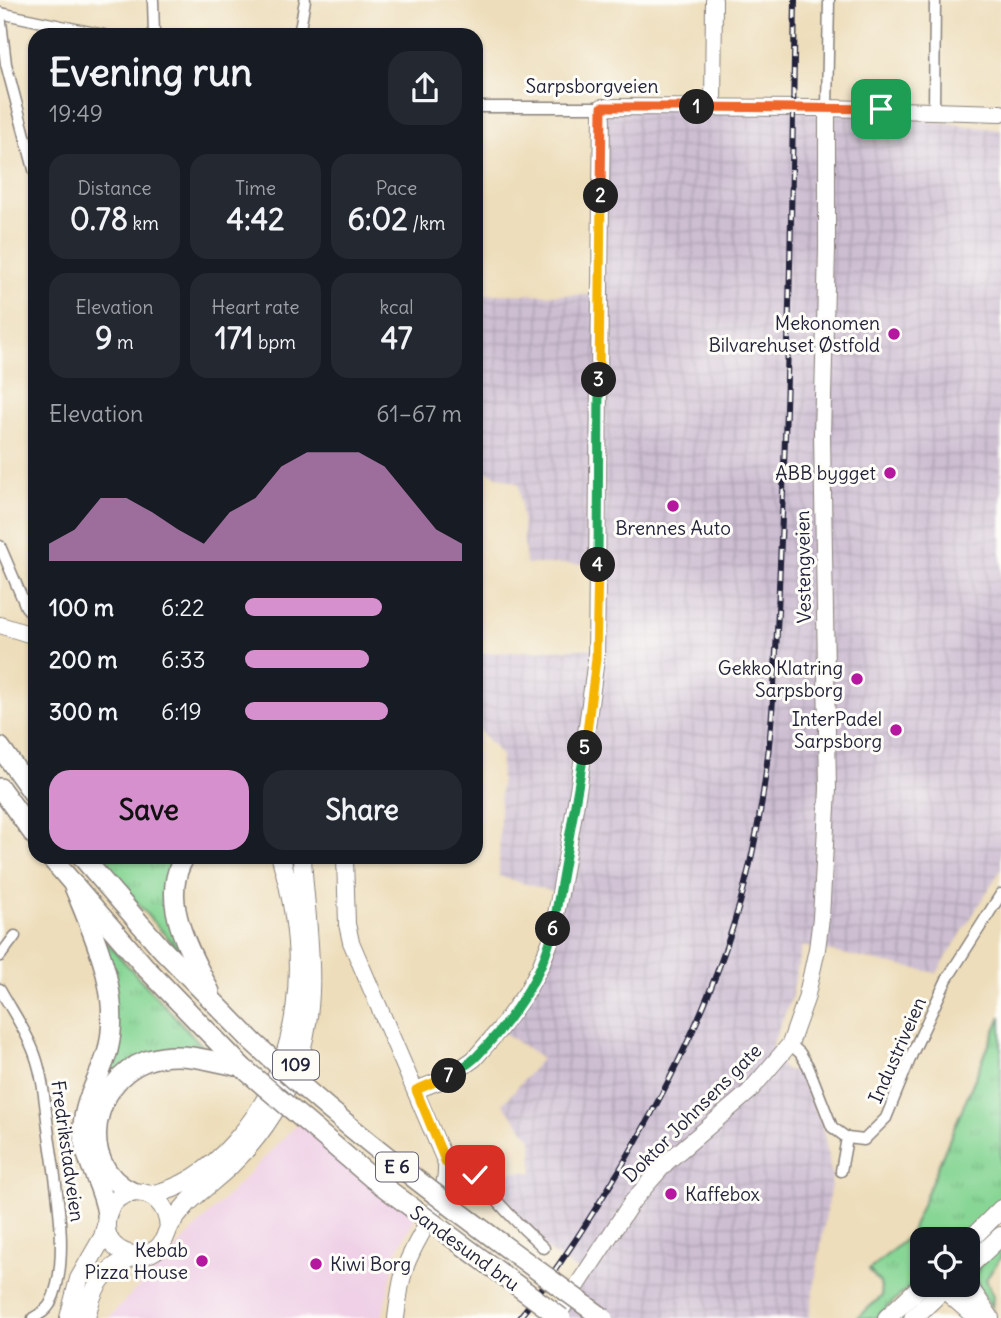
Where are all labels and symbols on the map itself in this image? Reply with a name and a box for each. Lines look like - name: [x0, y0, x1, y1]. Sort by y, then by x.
- street label: Sarpsborgveien: [526, 74, 658, 98]
- pin: [851, 79, 911, 139]
- pin: 1: [680, 90, 714, 124]
- pin: 2: [584, 178, 618, 214]
- place label: Mekonomen Bilvarehuset Østfold: [708, 311, 880, 357]
- marker: Mekonomen Bilvarehuset Østfold: [886, 326, 902, 342]
- pin: 3: [582, 362, 616, 398]
- place label: ABB bygget: [775, 461, 876, 485]
- marker: ABB bygget: [882, 465, 898, 481]
- marker: Brennes Auto: [665, 498, 681, 514]
- street label: Vestengveien: [790, 510, 816, 624]
- place label: Brennes Auto: [615, 516, 731, 540]
- pin: 4: [580, 548, 616, 582]
- place label: Gekko Klatring Sarpsborg: [718, 656, 843, 702]
- marker: Gekko Klatring Sarpsborg: [849, 671, 865, 687]
- place label: InterPadel Sarpsborg: [792, 707, 882, 753]
- marker: InterPadel Sarpsborg: [888, 722, 904, 738]
- pin: 5: [568, 730, 602, 766]
- pin: 6: [536, 912, 570, 946]
- street label: Industriveien: [863, 993, 931, 1107]
- street label: Doktor Johnsens gate: [618, 1039, 766, 1187]
- road number: 109: [273, 1050, 319, 1080]
- pin: 7: [432, 1058, 466, 1094]
- street label: Fredrikstadveien: [46, 1079, 90, 1223]
- pin: [445, 1145, 505, 1205]
- road number: E 6: [376, 1152, 418, 1182]
- place label: Kaffebox: [685, 1182, 761, 1206]
- marker: Kaffebox: [663, 1186, 679, 1202]
- street label: Sandesund bru: [406, 1200, 524, 1296]
- place label: Kebab Pizza House: [85, 1238, 188, 1284]
- place label: Kiwi Borg: [330, 1252, 411, 1276]
- marker: Kebab Pizza House: [194, 1253, 210, 1269]
- marker: Kiwi Borg: [308, 1256, 324, 1272]

